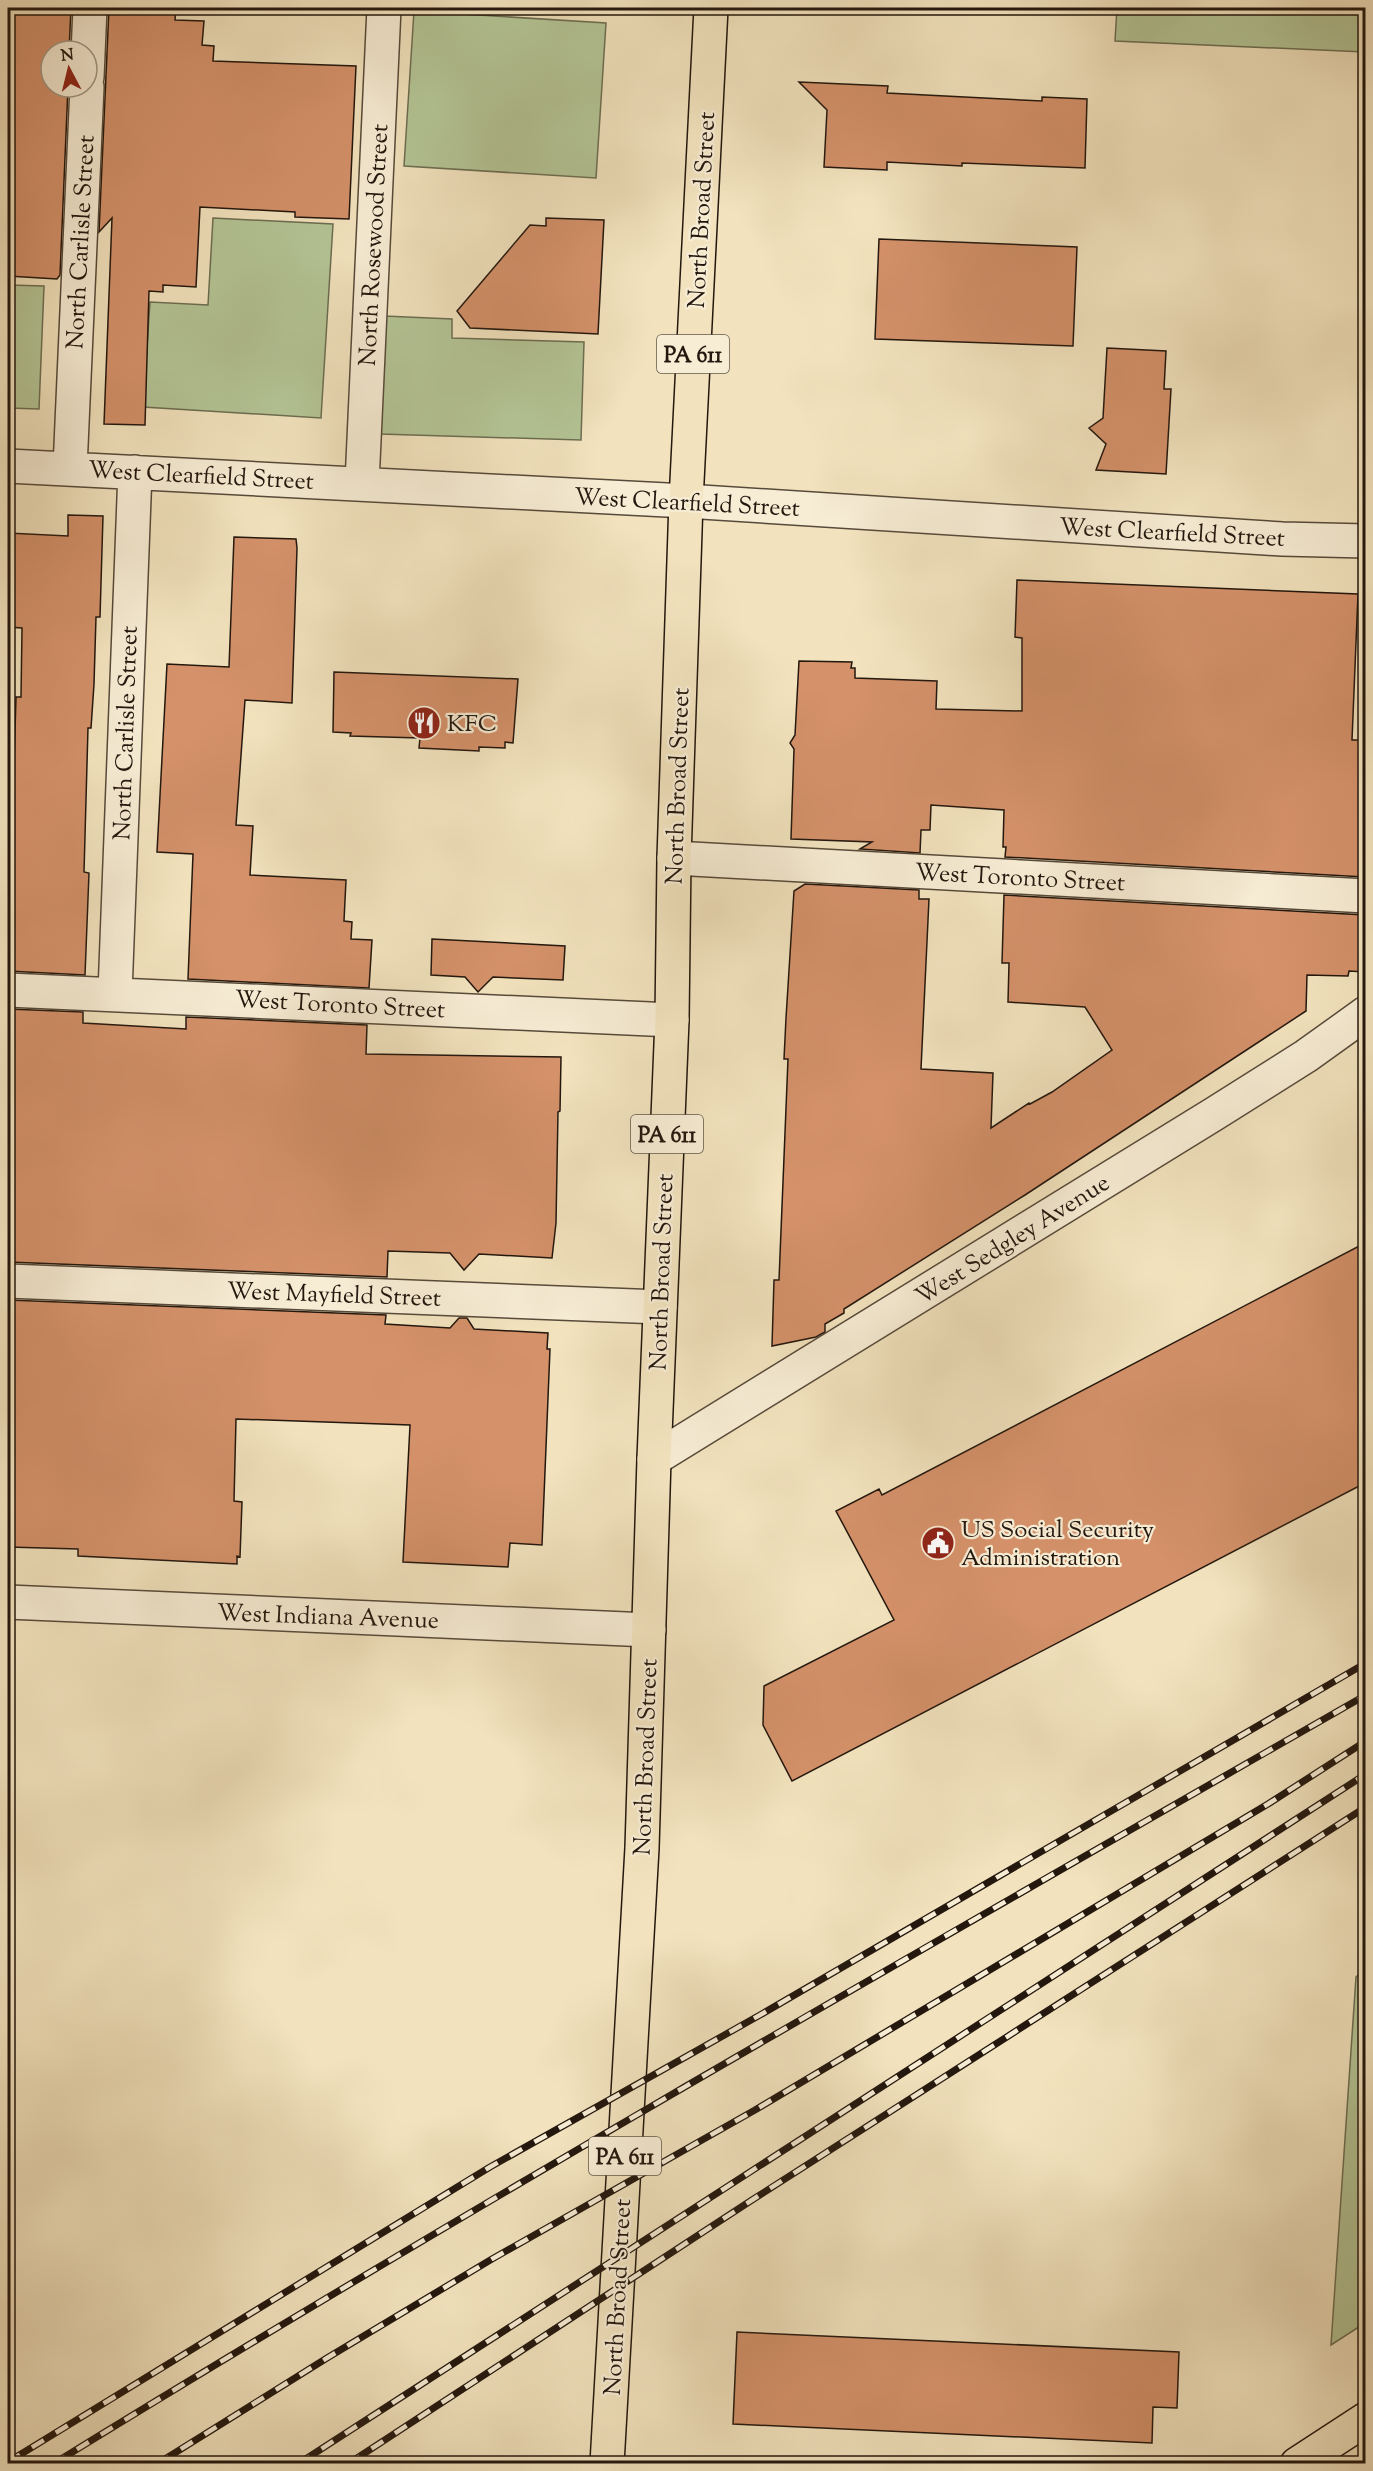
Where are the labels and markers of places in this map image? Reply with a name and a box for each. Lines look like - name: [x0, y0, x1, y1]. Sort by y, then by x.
- restaurant icon: KFC: [406, 705, 442, 741]
- place label: KFC: [447, 708, 497, 742]
- place label: US Social Security Administration: [961, 1514, 1154, 1576]
- public building icon: US Social Security Administration: [920, 1525, 956, 1561]

